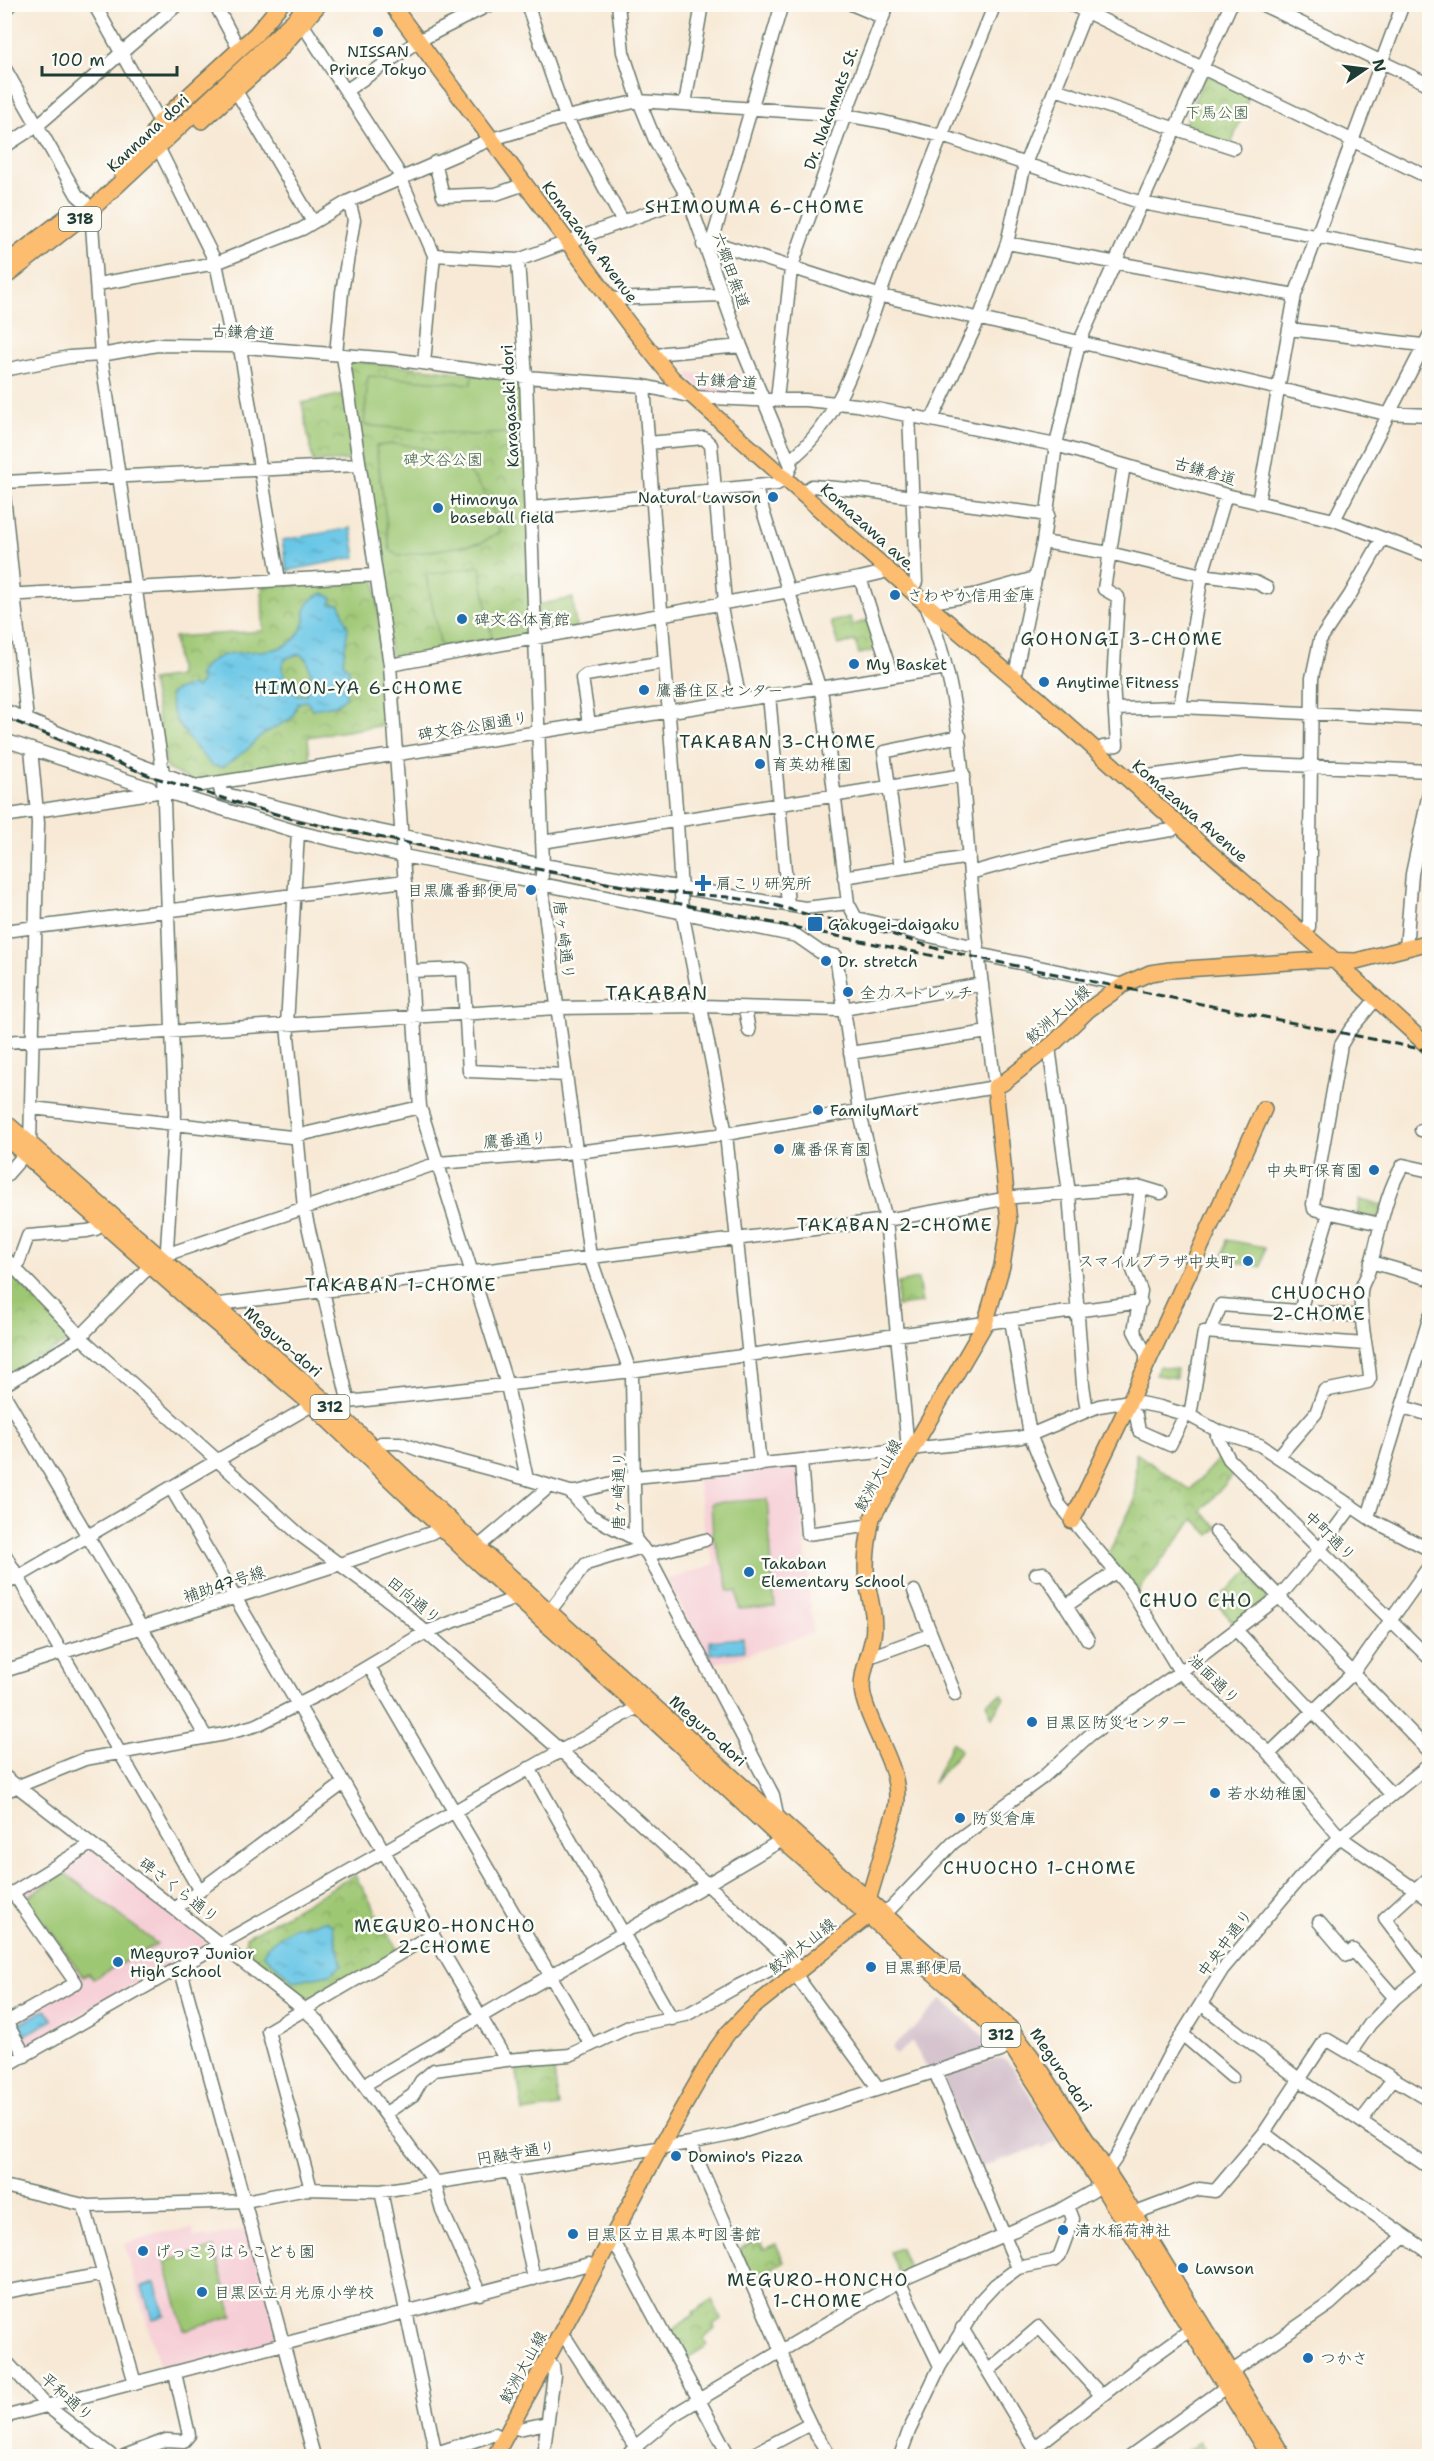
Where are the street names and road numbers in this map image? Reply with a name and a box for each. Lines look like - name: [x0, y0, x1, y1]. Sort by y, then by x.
- street label: Dr. Nakamats St.: [799, 44, 863, 172]
- street label: Kannana dori: [102, 89, 194, 177]
- street label: Komazawa Avenue: [537, 177, 643, 307]
- road number: 318: [59, 207, 101, 231]
- street label: 六郷田無道: [707, 229, 755, 311]
- street label: 古鎌倉道: [210, 320, 276, 344]
- street label: Karagasaki dori: [496, 344, 524, 468]
- street label: 古鎌倉道: [693, 368, 759, 394]
- street label: 古鎌倉道: [1171, 452, 1239, 490]
- street label: Komazawa ave.: [816, 479, 920, 575]
- street label: 碑文谷公園通り: [416, 707, 530, 745]
- street label: Komazawa Avenue: [1128, 755, 1252, 867]
- street label: 唐ヶ崎通り: [549, 899, 579, 981]
- street label: 鮫洲大山線: [1021, 980, 1095, 1048]
- street label: 鷹番通り: [482, 1127, 548, 1153]
- street label: Meguro-dori: [239, 1302, 327, 1382]
- road number: 312: [310, 1395, 350, 1419]
- street label: 鮫洲大山線: [849, 1435, 907, 1515]
- street label: 唐ヶ崎通り: [608, 1451, 629, 1531]
- street label: 中町通り: [1300, 1506, 1360, 1566]
- street label: 補助47号線: [180, 1561, 268, 1607]
- street label: 田向通り: [383, 1571, 445, 1629]
- street label: 油面通り: [1184, 1649, 1244, 1709]
- street label: Meguro-dori: [665, 1691, 751, 1771]
- street label: 碑さくら通り: [135, 1852, 223, 1928]
- street label: 中央中通り: [1193, 1905, 1257, 1981]
- street label: 鮫洲大山線: [764, 1913, 840, 1979]
- road number: 312: [982, 2023, 1020, 2047]
- street label: Meguro-dori: [1025, 2024, 1097, 2116]
- street label: 円融寺通り: [475, 2136, 557, 2170]
- street label: 鮫洲大山線: [494, 2327, 552, 2407]
- street label: 平和通り: [36, 2368, 98, 2426]

